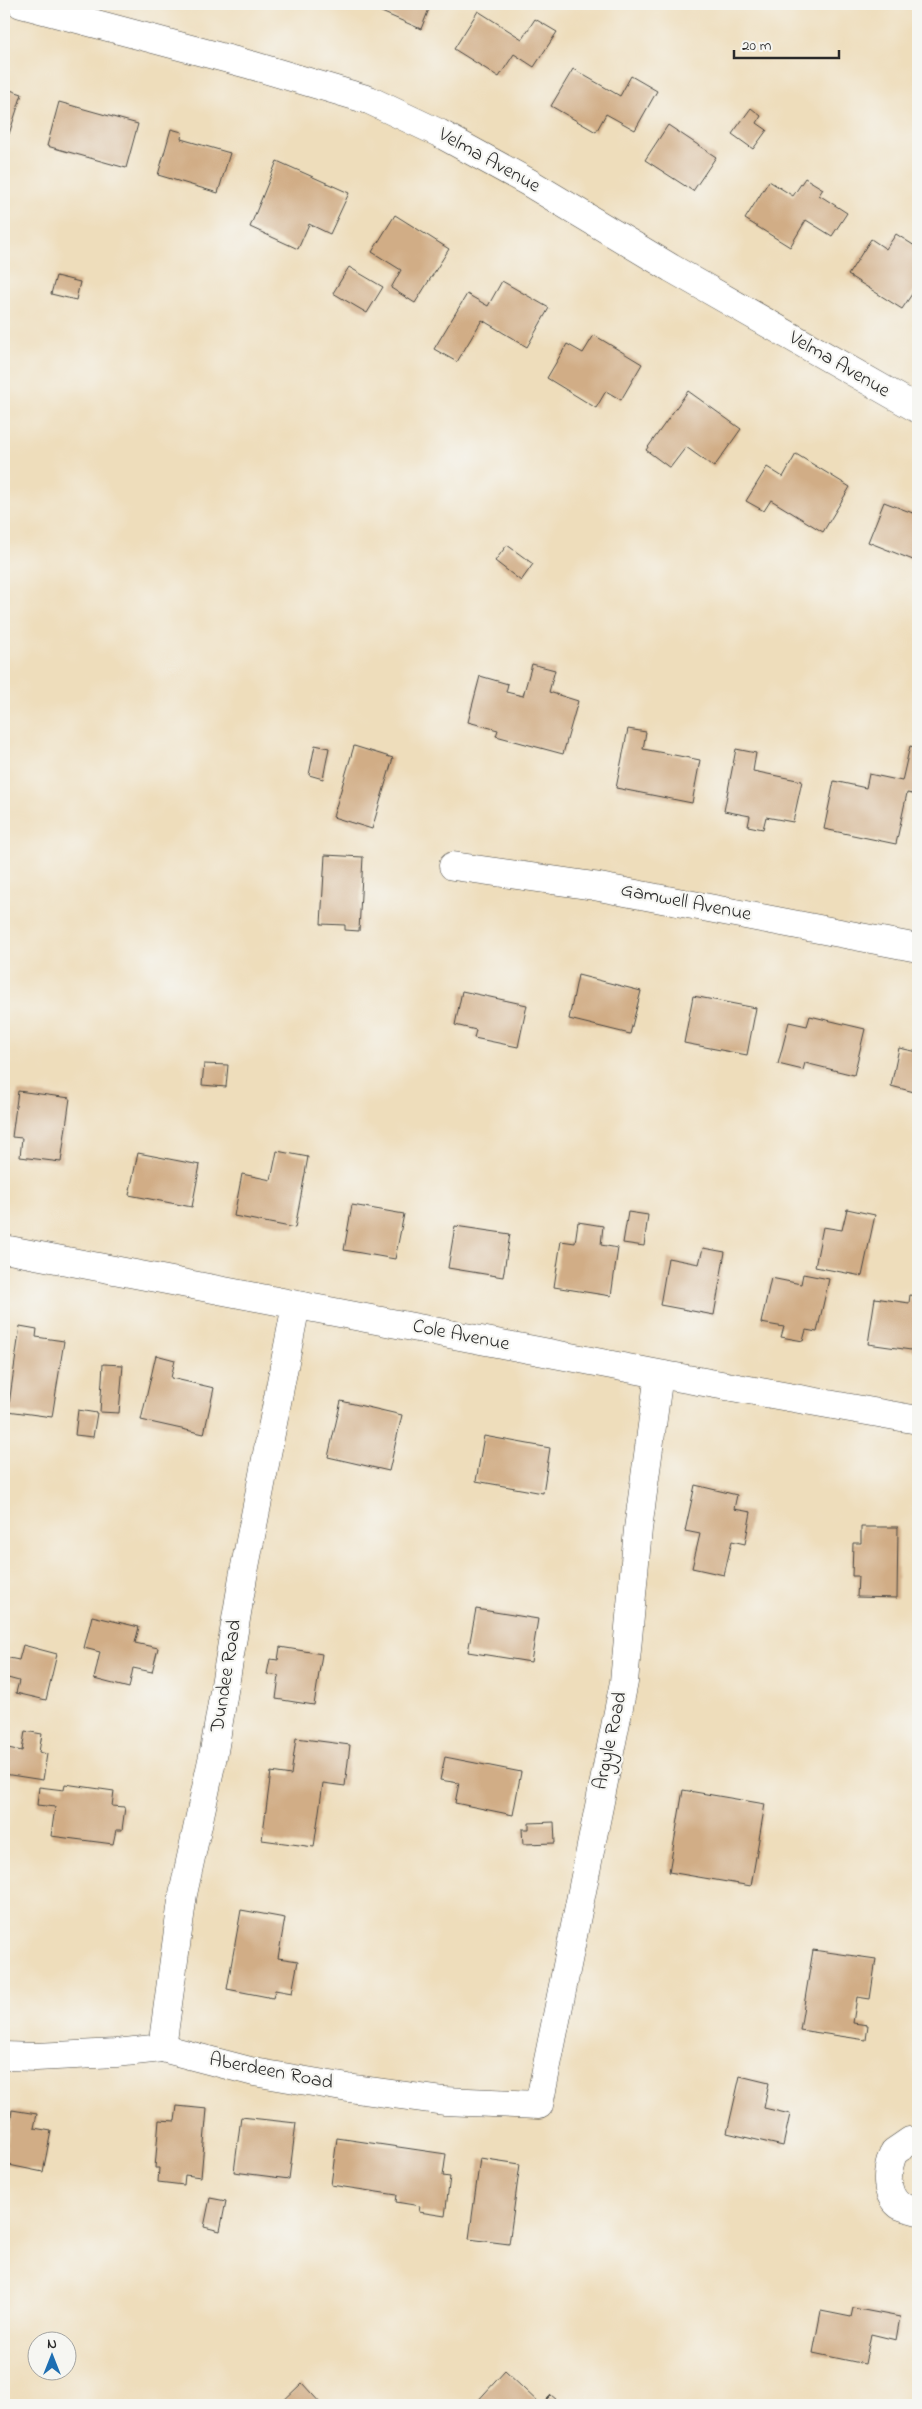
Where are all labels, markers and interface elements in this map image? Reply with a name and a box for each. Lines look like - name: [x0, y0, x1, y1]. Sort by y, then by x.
- scale bar: [734, 28, 840, 60]
- text: 20 m: [742, 35, 772, 57]
- street label: Velma Avenue: [432, 120, 545, 201]
- street label: Velma Avenue: [782, 324, 895, 406]
- street label: Gamwell Avenue: [618, 876, 754, 930]
- street label: Cole Avenue: [410, 1312, 512, 1360]
- street label: Dundee Road: [204, 1618, 250, 1735]
- street label: Argyle Road: [586, 1689, 637, 1793]
- street label: Aberdeen Road: [207, 2046, 335, 2098]
- north arrow: [28, 2332, 78, 2382]
- text: N: [47, 2334, 57, 2355]

